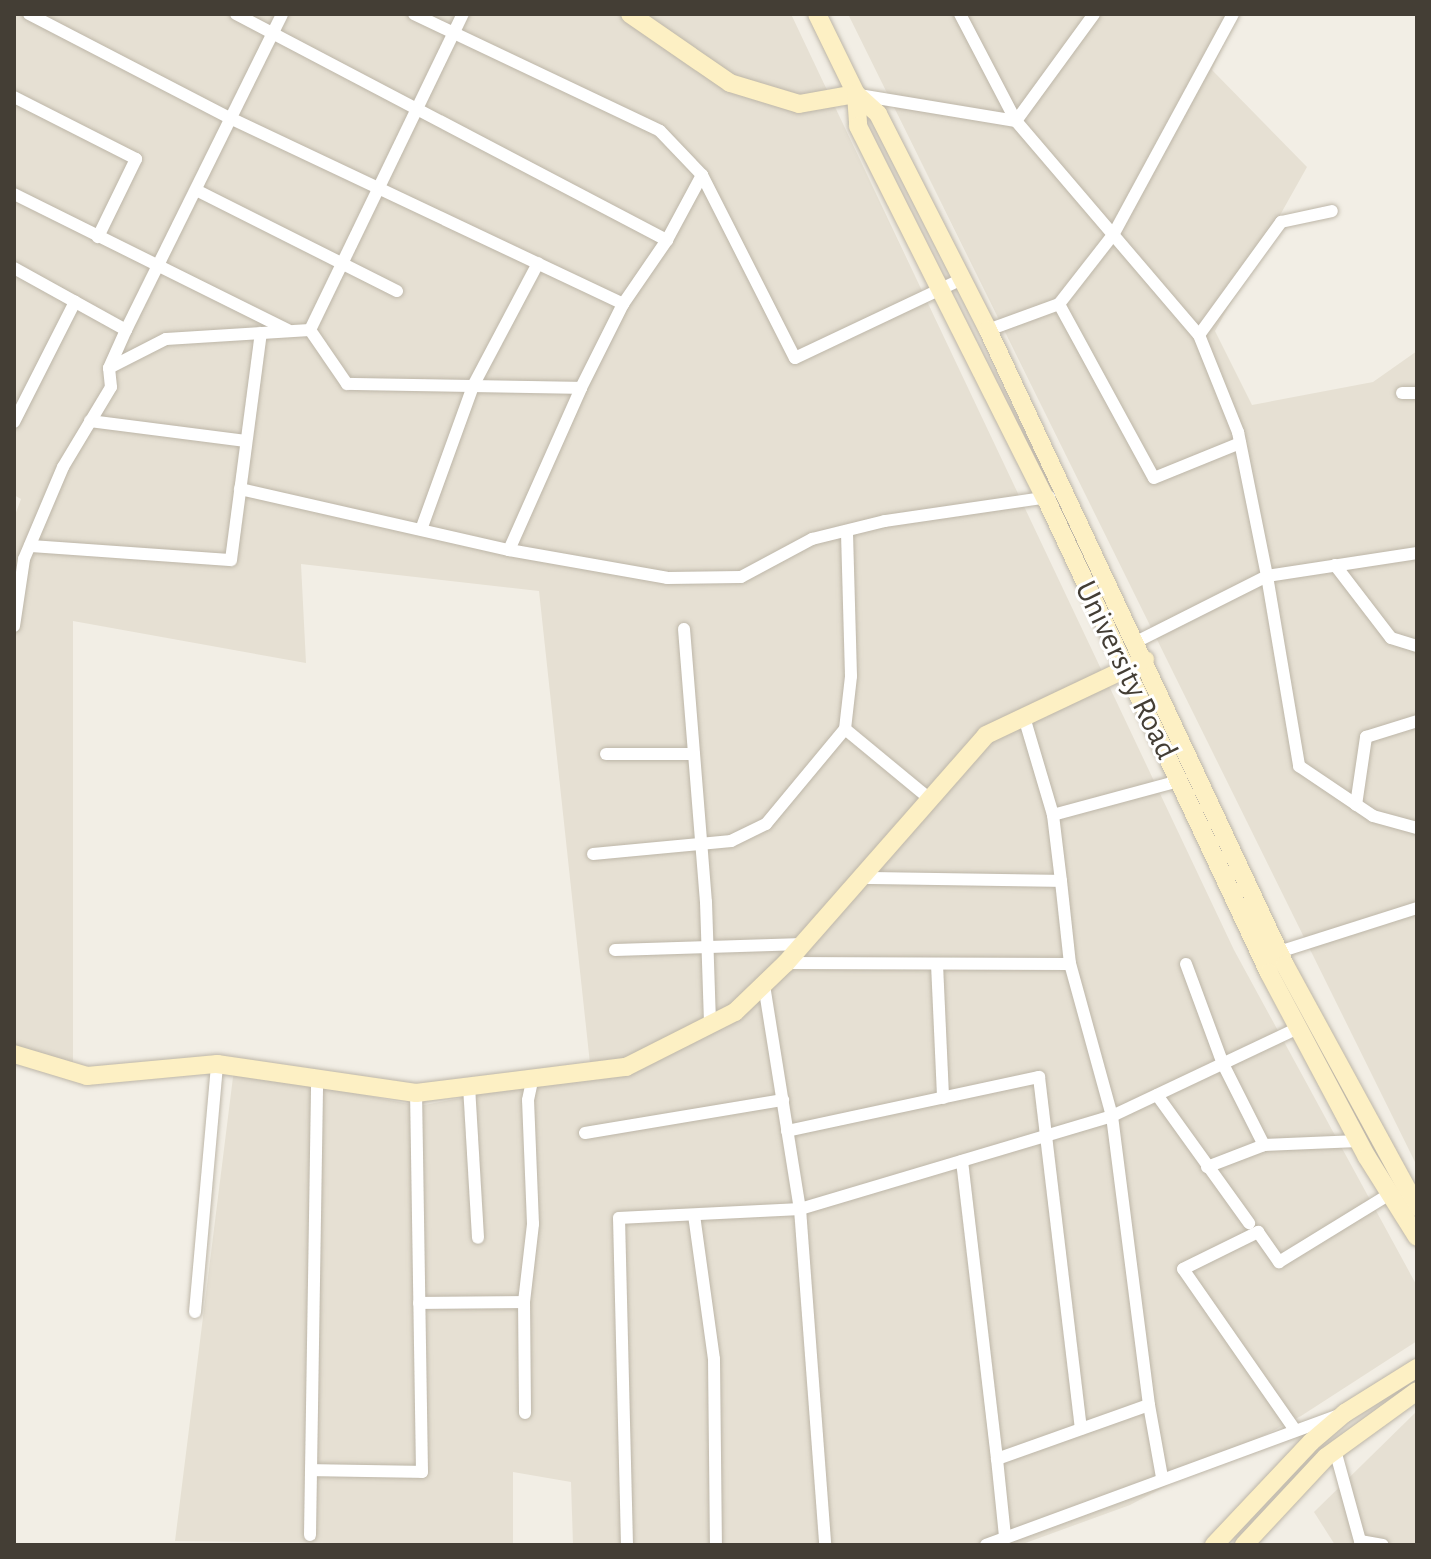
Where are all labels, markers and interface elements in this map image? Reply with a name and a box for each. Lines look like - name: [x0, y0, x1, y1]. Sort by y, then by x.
- street label: University Road: [1066, 574, 1186, 766]

